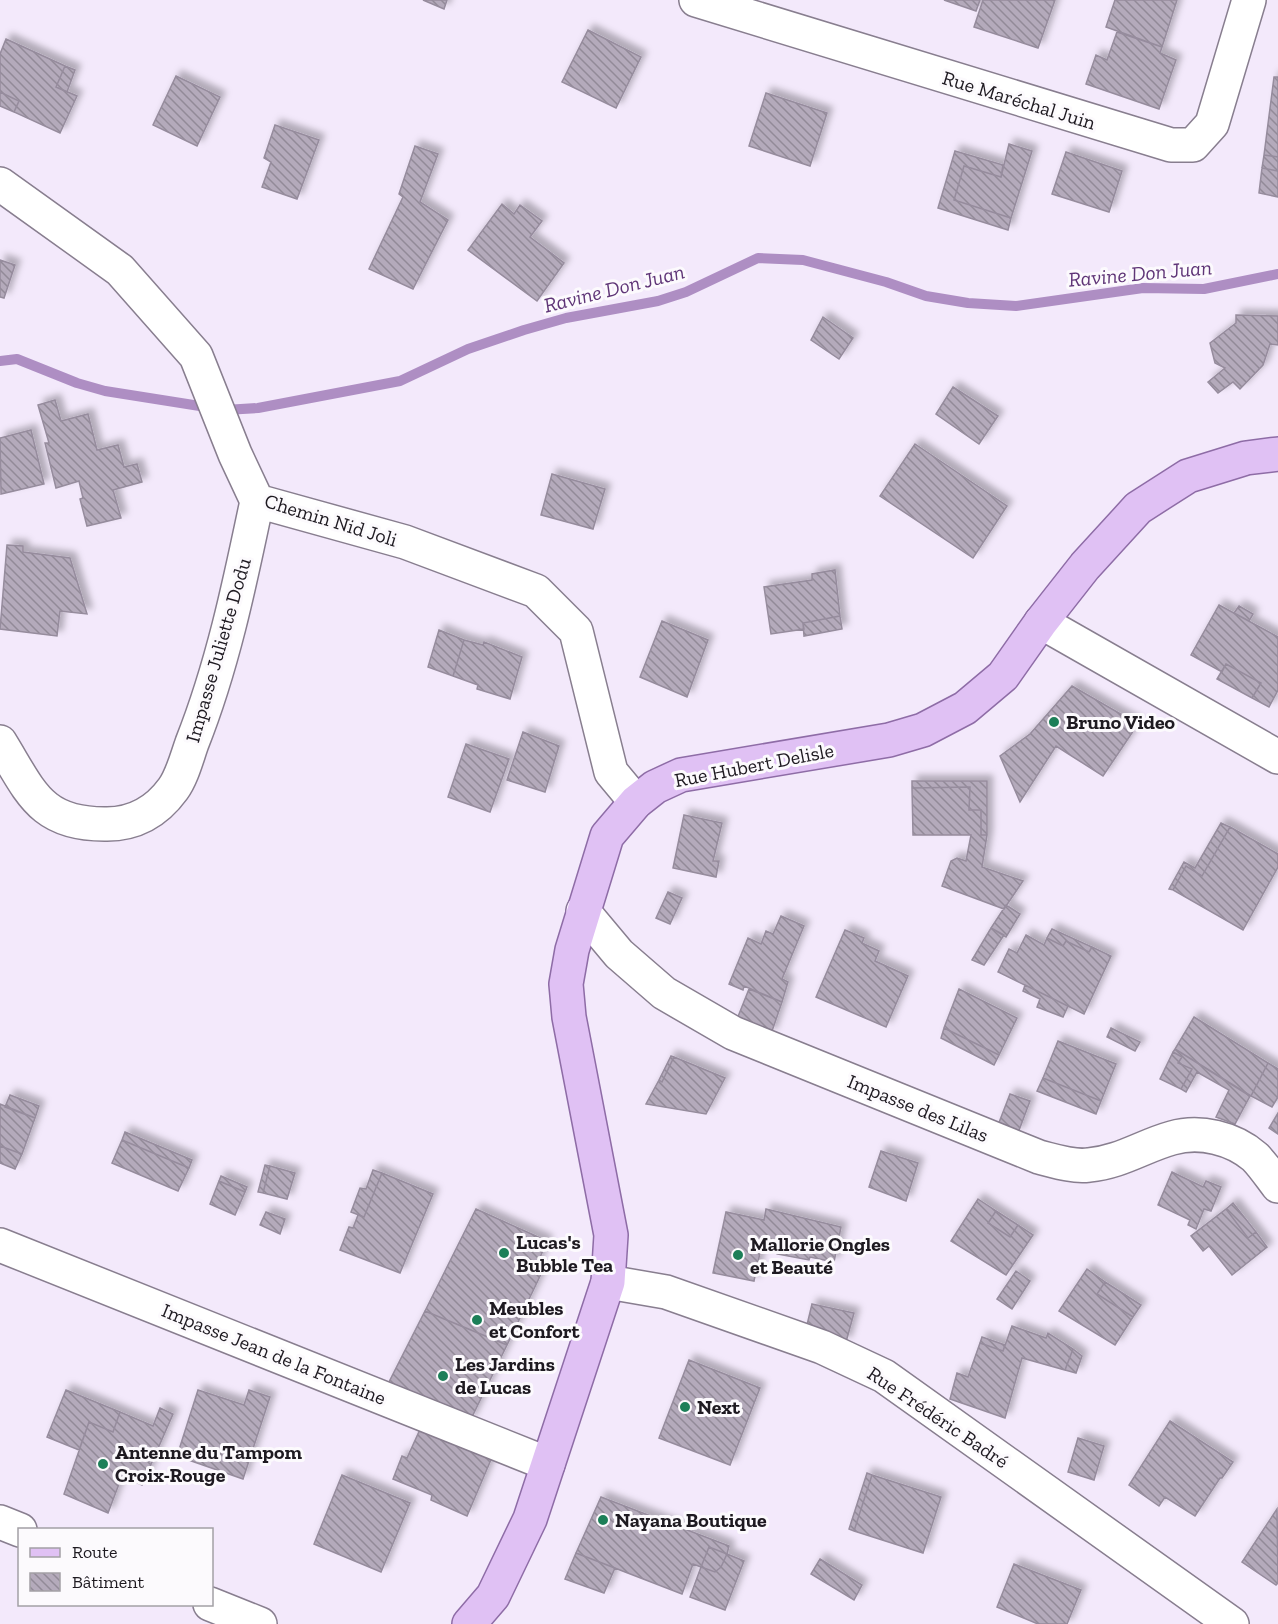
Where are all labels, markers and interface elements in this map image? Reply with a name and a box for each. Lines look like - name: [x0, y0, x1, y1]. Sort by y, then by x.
- street label: Rue Maréchal Juin: [939, 65, 1099, 135]
- water label: Ravine Don Juan: [1067, 254, 1213, 292]
- water label: Ravine Don Juan: [541, 258, 687, 318]
- street label: Chemin Nid Joli: [262, 488, 401, 552]
- street label: Impasse Juliette Dodu: [180, 555, 256, 745]
- place label: Bruno Video: [1066, 710, 1176, 734]
- marker: Bruno Video: [1047, 715, 1061, 729]
- street label: Rue Hubert Delisle: [672, 738, 836, 792]
- street label: Impasse des Lilas: [844, 1069, 992, 1147]
- place label: Lucas's Bubble Tea: [516, 1230, 613, 1277]
- place label: Mallorie Ongles et Beauté: [750, 1232, 890, 1279]
- marker: Lucas's Bubble Tea: [497, 1246, 511, 1260]
- marker: Mallorie Ongles et Beauté: [731, 1248, 745, 1262]
- place label: Meubles et Confort: [489, 1296, 581, 1343]
- street label: Impasse Jean de la Fontaine: [158, 1298, 390, 1410]
- marker: Meubles et Confort: [470, 1313, 484, 1327]
- place label: Les Jardins de Lucas: [455, 1352, 555, 1399]
- street label: Rue Frédéric Badré: [863, 1361, 1013, 1473]
- marker: Les Jardins de Lucas: [436, 1369, 450, 1383]
- place label: Next: [697, 1395, 741, 1419]
- marker: Next: [678, 1400, 692, 1414]
- place label: Antenne du Tampom Croix-Rouge: [115, 1440, 302, 1487]
- marker: Antenne du Tampom Croix-Rouge: [96, 1457, 110, 1471]
- place label: Nayana Boutique: [615, 1508, 767, 1532]
- marker: Nayana Boutique: [596, 1513, 610, 1527]
- legend: [18, 1528, 213, 1606]
- text: Route: [72, 1541, 117, 1563]
- text: Bâtiment: [72, 1571, 145, 1593]

